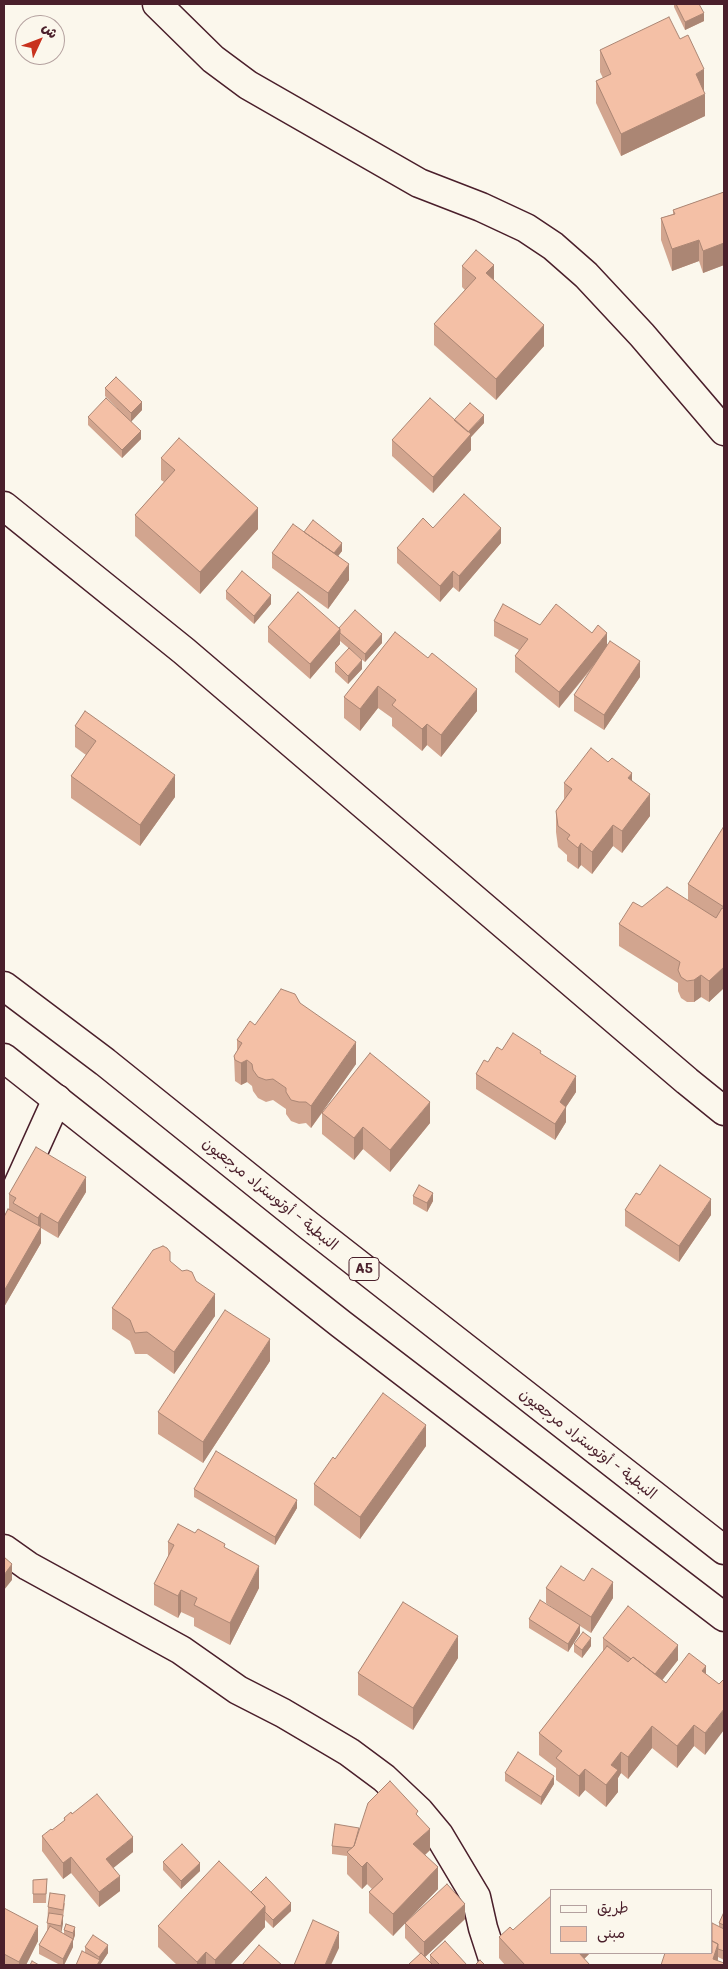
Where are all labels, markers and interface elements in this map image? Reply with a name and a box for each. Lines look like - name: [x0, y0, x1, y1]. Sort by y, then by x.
- north arrow: [15, 15, 65, 65]
- text: ش: [38, 18, 63, 42]
- street label: النبطية - أوتوستراد مرجعيون: [199, 1134, 341, 1254]
- road number: A5: [349, 1258, 379, 1280]
- street label: النبطية - أوتوستراد مرجعيون: [516, 1385, 660, 1503]
- legend: [550, 1889, 713, 1954]
- text: طريق: [597, 1897, 629, 1917]
- text: مبنى: [597, 1922, 625, 1942]

